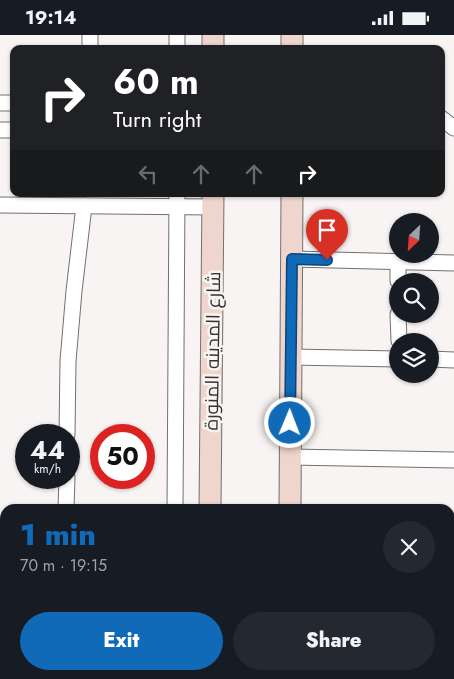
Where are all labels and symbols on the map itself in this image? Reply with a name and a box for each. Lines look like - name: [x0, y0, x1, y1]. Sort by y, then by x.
- pin: [306, 209, 348, 260]
- north arrow: [389, 213, 439, 263]
- street label: شارع المدينه المنورة: [198, 271, 227, 431]
- position arrow: [263, 396, 315, 448]
- speed limit sign: 50: [90, 424, 155, 489]

